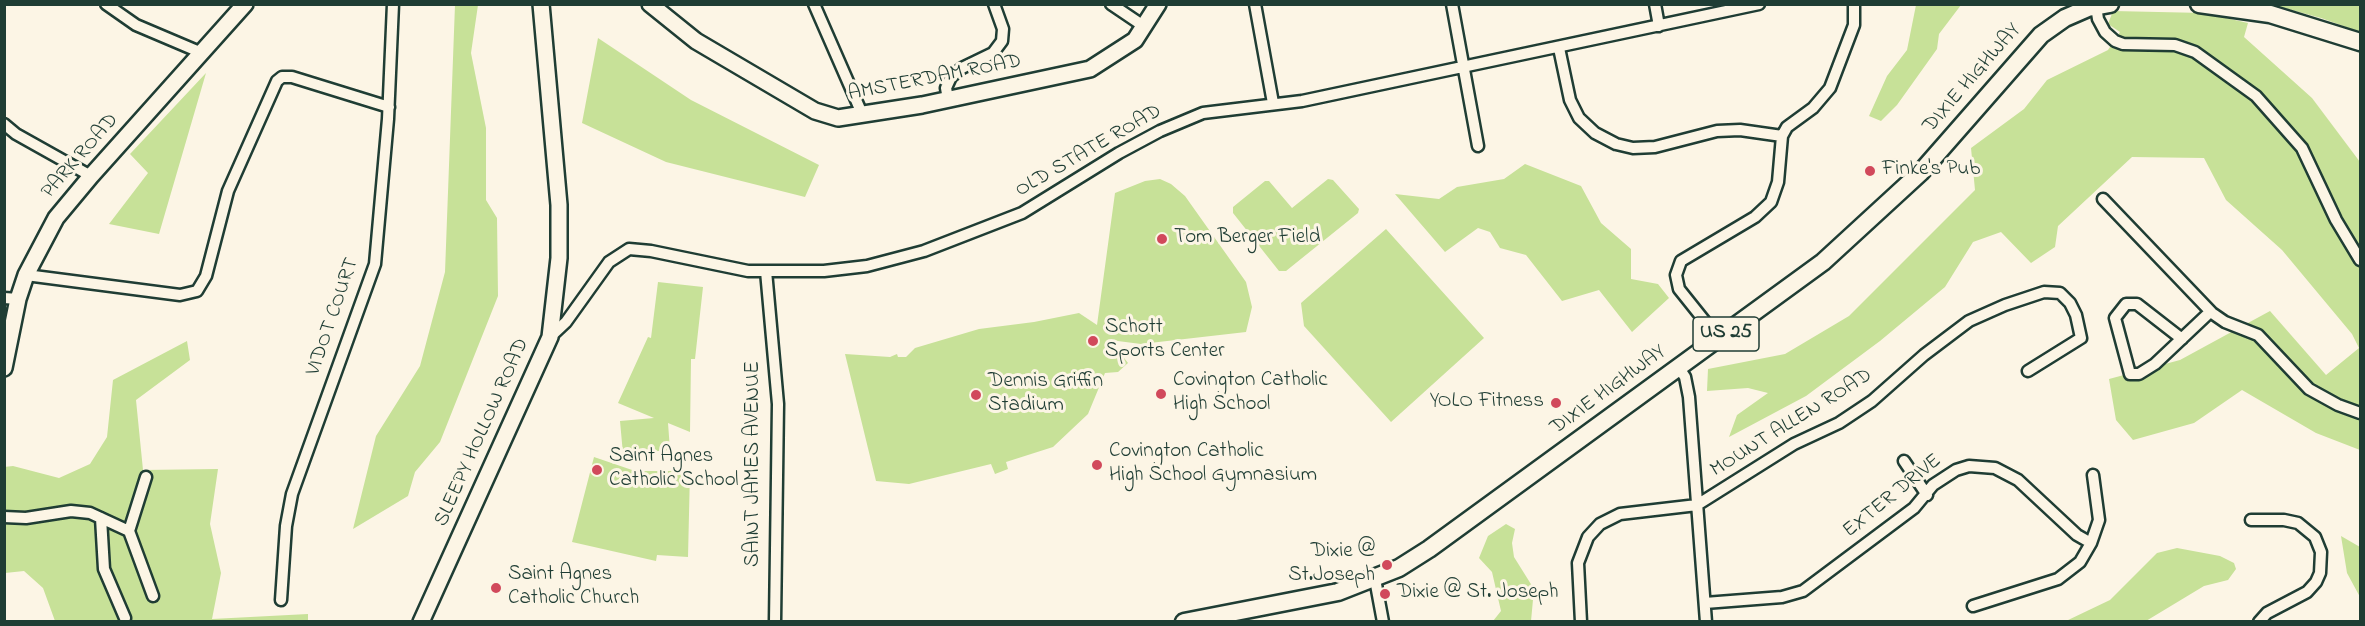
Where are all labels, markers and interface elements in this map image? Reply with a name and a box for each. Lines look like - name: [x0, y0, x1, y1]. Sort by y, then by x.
- street label: DIXIE HIGHWAY: [1919, 19, 2027, 139]
- street label: AMSTERDAM ROAD: [846, 50, 1024, 108]
- street label: OLD STATE ROAD: [1011, 100, 1167, 204]
- street label: PARK ROAD: [37, 109, 125, 205]
- place label: Finke's Pub: [1882, 158, 1980, 184]
- marker: Finke's Pub: [1863, 164, 1877, 178]
- place label: Tom Berger Field: [1174, 226, 1320, 252]
- marker: Tom Berger Field: [1155, 232, 1169, 246]
- street label: VIDOT COURT: [302, 255, 366, 379]
- place label: Schott Sports Center: [1105, 316, 1225, 366]
- road number: US 25: [1693, 317, 1759, 351]
- marker: Schott Sports Center: [1086, 334, 1100, 348]
- street label: SLEEPY HOLLOW ROAD: [430, 335, 536, 531]
- street label: DIXIE HIGHWAY: [1546, 341, 1672, 441]
- street label: SAINT JAMES AVENUE: [742, 361, 768, 567]
- street label: MOUNT ALLEN ROAD: [1707, 364, 1877, 484]
- place label: Covington Catholic High School: [1173, 369, 1328, 419]
- place label: Dennis Griffin Stadium: [988, 370, 1103, 420]
- marker: Covington Catholic High School: [1154, 387, 1168, 401]
- marker: Dennis Griffin Stadium: [969, 388, 983, 402]
- place label: YOLO Fitness: [1430, 390, 1544, 416]
- marker: YOLO Fitness: [1549, 396, 1563, 410]
- place label: Covington Catholic High School Gymnasium: [1109, 440, 1317, 490]
- place label: Saint Agnes Catholic School: [609, 445, 739, 495]
- street label: EXTER DRIVE: [1839, 450, 1947, 544]
- marker: Covington Catholic High School Gymnasium: [1090, 458, 1104, 472]
- marker: Saint Agnes Catholic School: [590, 463, 604, 477]
- place label: Dixie @ St.Joseph: [1288, 540, 1375, 590]
- marker: Dixie @ St.Joseph: [1380, 558, 1394, 572]
- place label: Saint Agnes Catholic Church: [508, 563, 639, 613]
- marker: Saint Agnes Catholic Church: [489, 581, 503, 595]
- place label: Dixie @ St. Joseph: [1397, 581, 1559, 607]
- marker: Dixie @ St. Joseph: [1378, 587, 1392, 601]

